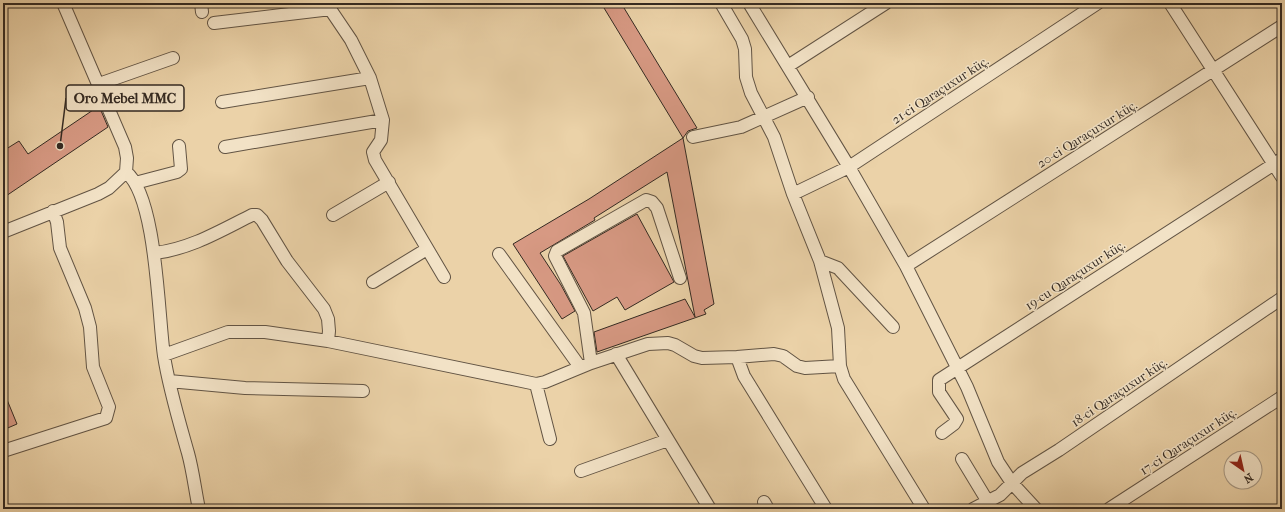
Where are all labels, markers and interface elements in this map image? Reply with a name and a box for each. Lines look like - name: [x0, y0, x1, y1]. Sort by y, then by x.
- street label: 21-ci Qaraçuxur küç.: [889, 53, 992, 128]
- callout: Oro Mebel MMC: [66, 85, 184, 111]
- text: Oro Mebel MMC: [74, 90, 176, 107]
- street label: 20-ci Qaraçuxur küç.: [1034, 97, 1140, 172]
- street label: 19-cu Qaraçuxur küç.: [1022, 237, 1128, 314]
- street label: 18-ci Qaraçuxur küç.: [1068, 354, 1170, 430]
- street label: 17-ci Qaraçuxur küç.: [1137, 404, 1240, 479]
- north arrow: [1223, 450, 1263, 490]
- text: N: [1241, 470, 1255, 486]

